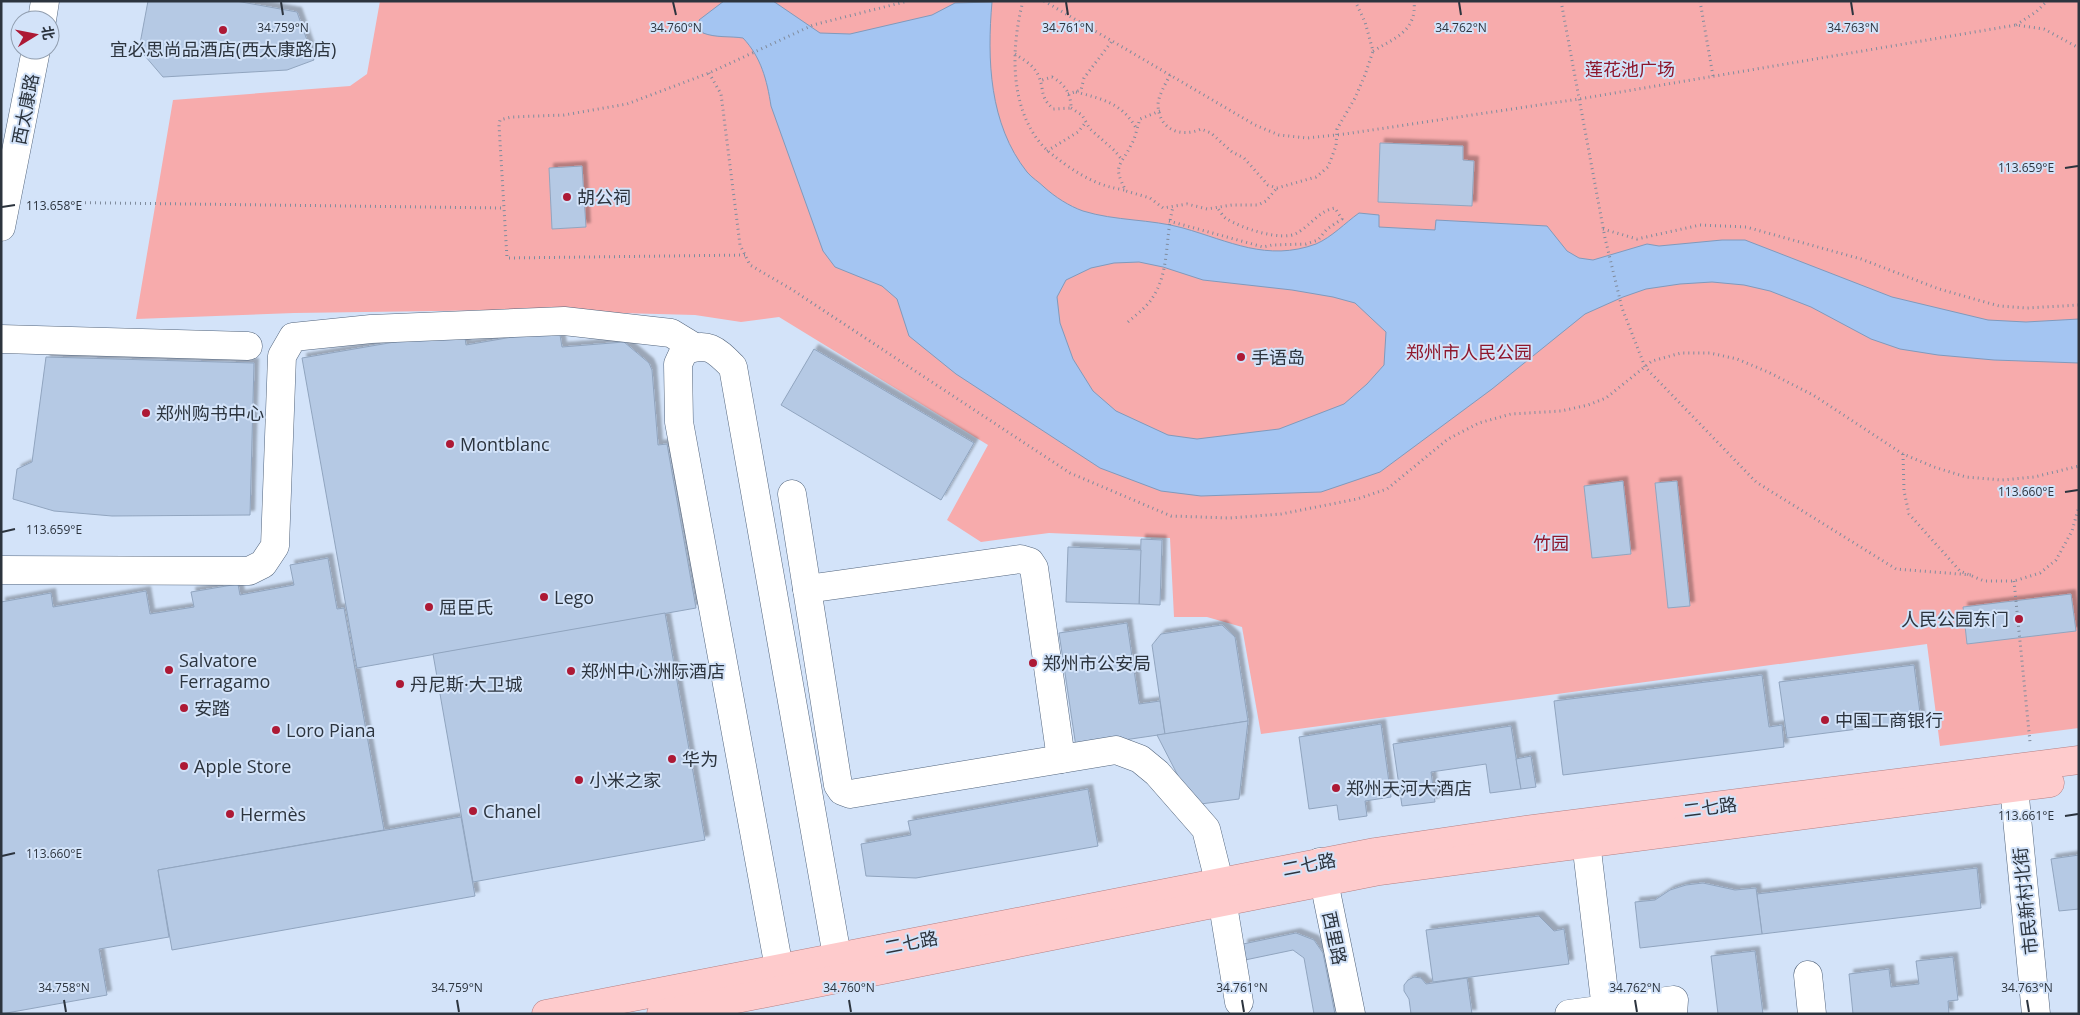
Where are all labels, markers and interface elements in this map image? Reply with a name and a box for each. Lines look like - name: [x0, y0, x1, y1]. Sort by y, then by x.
- north arrow: [10, 10, 60, 60]
- text: 34.759°N: [257, 19, 309, 36]
- text: 34.760°N: [650, 19, 702, 36]
- text: 34.761°N: [1042, 19, 1094, 36]
- text: 34.762°N: [1435, 19, 1487, 36]
- text: 34.763°N: [1827, 19, 1879, 36]
- text: 北: [38, 24, 59, 41]
- marker: 宜必思尚品酒店(西太康路店): [217, 24, 229, 36]
- place label: 宜必思尚品酒店(西太康路店): [110, 37, 336, 61]
- park label: 莲花池广场: [1585, 57, 1675, 81]
- street label: 西太康路: [6, 71, 44, 147]
- text: 113.659°E: [1998, 159, 2054, 176]
- place label: 胡公祠: [577, 185, 631, 209]
- marker: 胡公祠: [561, 191, 573, 203]
- text: 113.658°E: [26, 197, 82, 214]
- park label: 郑州市人民公园: [1406, 340, 1532, 364]
- place label: 手语岛: [1251, 345, 1305, 369]
- marker: 手语岛: [1235, 351, 1247, 363]
- place label: 郑州购书中心: [156, 401, 264, 425]
- marker: 郑州购书中心: [140, 407, 152, 419]
- place label: Montblanc: [460, 432, 550, 456]
- marker: Montblanc: [444, 438, 456, 450]
- text: 113.660°E: [1998, 483, 2054, 500]
- text: 113.659°E: [26, 521, 82, 538]
- park label: 竹园: [1533, 531, 1569, 555]
- place label: Lego: [554, 585, 594, 609]
- marker: Lego: [538, 591, 550, 603]
- place label: 屈臣氏: [439, 595, 493, 619]
- marker: 屈臣氏: [423, 601, 435, 613]
- place label: 人民公园东门: [1901, 607, 2009, 631]
- marker: 人民公园东门: [2013, 613, 2025, 625]
- place label: Salvatore Ferragamo: [179, 648, 270, 693]
- place label: 郑州市公安局: [1043, 651, 1151, 675]
- marker: 郑州市公安局: [1027, 657, 1039, 669]
- place label: 郑州中心洲际酒店: [581, 659, 725, 683]
- marker: Salvatore Ferragamo: [163, 664, 175, 676]
- marker: 郑州中心洲际酒店: [565, 665, 577, 677]
- place label: 丹尼斯·大卫城: [410, 672, 523, 696]
- marker: 丹尼斯·大卫城: [394, 678, 406, 690]
- place label: 安踏: [194, 696, 230, 720]
- marker: 安踏: [178, 702, 190, 714]
- place label: 中国工商银行: [1835, 708, 1943, 732]
- marker: 中国工商银行: [1819, 714, 1831, 726]
- place label: Loro Piana: [286, 718, 376, 742]
- marker: Loro Piana: [270, 724, 282, 736]
- place label: 华为: [682, 747, 718, 771]
- marker: 华为: [666, 753, 678, 765]
- place label: Apple Store: [194, 754, 291, 778]
- marker: Apple Store: [178, 760, 190, 772]
- place label: 小米之家: [589, 768, 661, 792]
- marker: 小米之家: [573, 774, 585, 786]
- place label: 郑州天河大酒店: [1346, 776, 1472, 800]
- marker: 郑州天河大酒店: [1330, 782, 1342, 794]
- street label: 二七路: [1682, 792, 1738, 822]
- place label: Chanel: [483, 799, 541, 823]
- place label: Hermès: [240, 802, 306, 826]
- marker: Chanel: [467, 805, 479, 817]
- text: 113.661°E: [1998, 807, 2054, 824]
- marker: Hermès: [224, 808, 236, 820]
- text: 113.660°E: [26, 845, 82, 862]
- street label: 市民新村北街: [2007, 846, 2043, 956]
- street label: 二七路: [1280, 847, 1338, 881]
- street label: 西里路: [1318, 909, 1352, 967]
- street label: 二七路: [882, 925, 940, 959]
- text: 34.758°N: [38, 979, 90, 996]
- text: 34.759°N: [431, 979, 483, 996]
- text: 34.760°N: [823, 979, 875, 996]
- text: 34.761°N: [1216, 979, 1268, 996]
- text: 34.762°N: [1609, 979, 1661, 996]
- text: 34.763°N: [2001, 979, 2053, 996]

